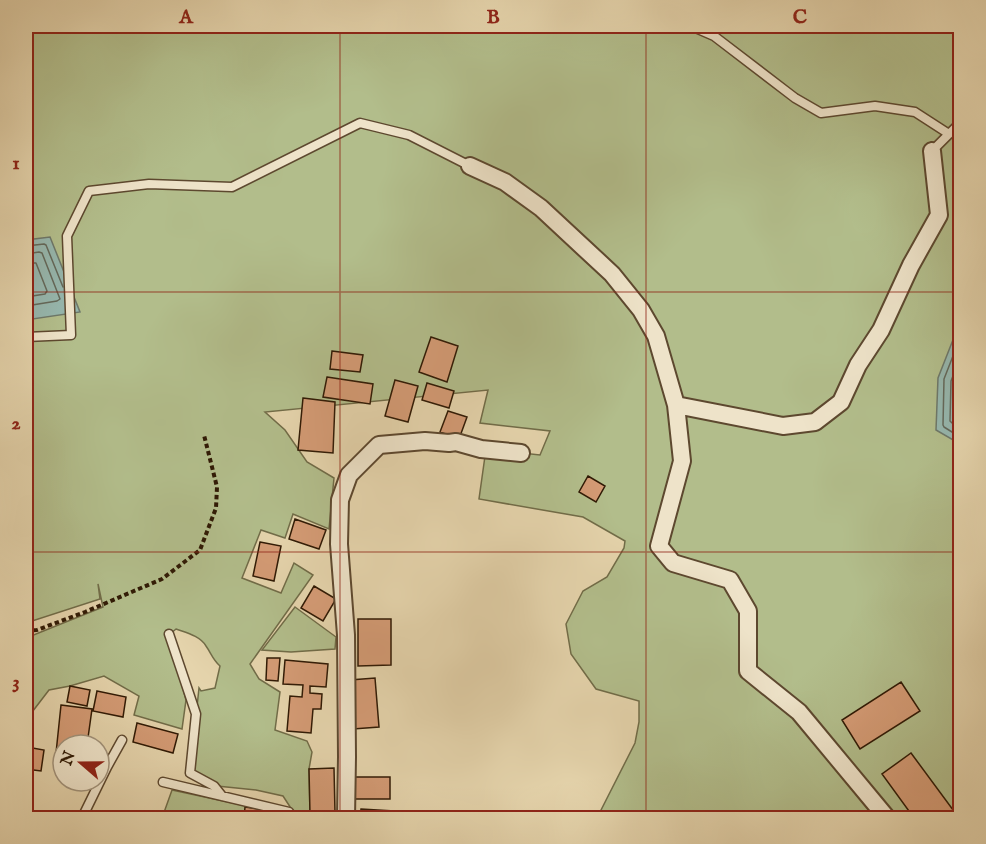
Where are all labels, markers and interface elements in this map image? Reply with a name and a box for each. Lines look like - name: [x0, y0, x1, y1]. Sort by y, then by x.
- text: A: [178, 5, 194, 30]
- text: B: [486, 5, 500, 30]
- text: C: [793, 5, 807, 30]
- text: 1: [12, 151, 20, 176]
- text: 2: [11, 411, 21, 436]
- text: 3: [12, 670, 20, 695]
- north arrow: [51, 733, 111, 793]
- text: N: [57, 748, 81, 769]

